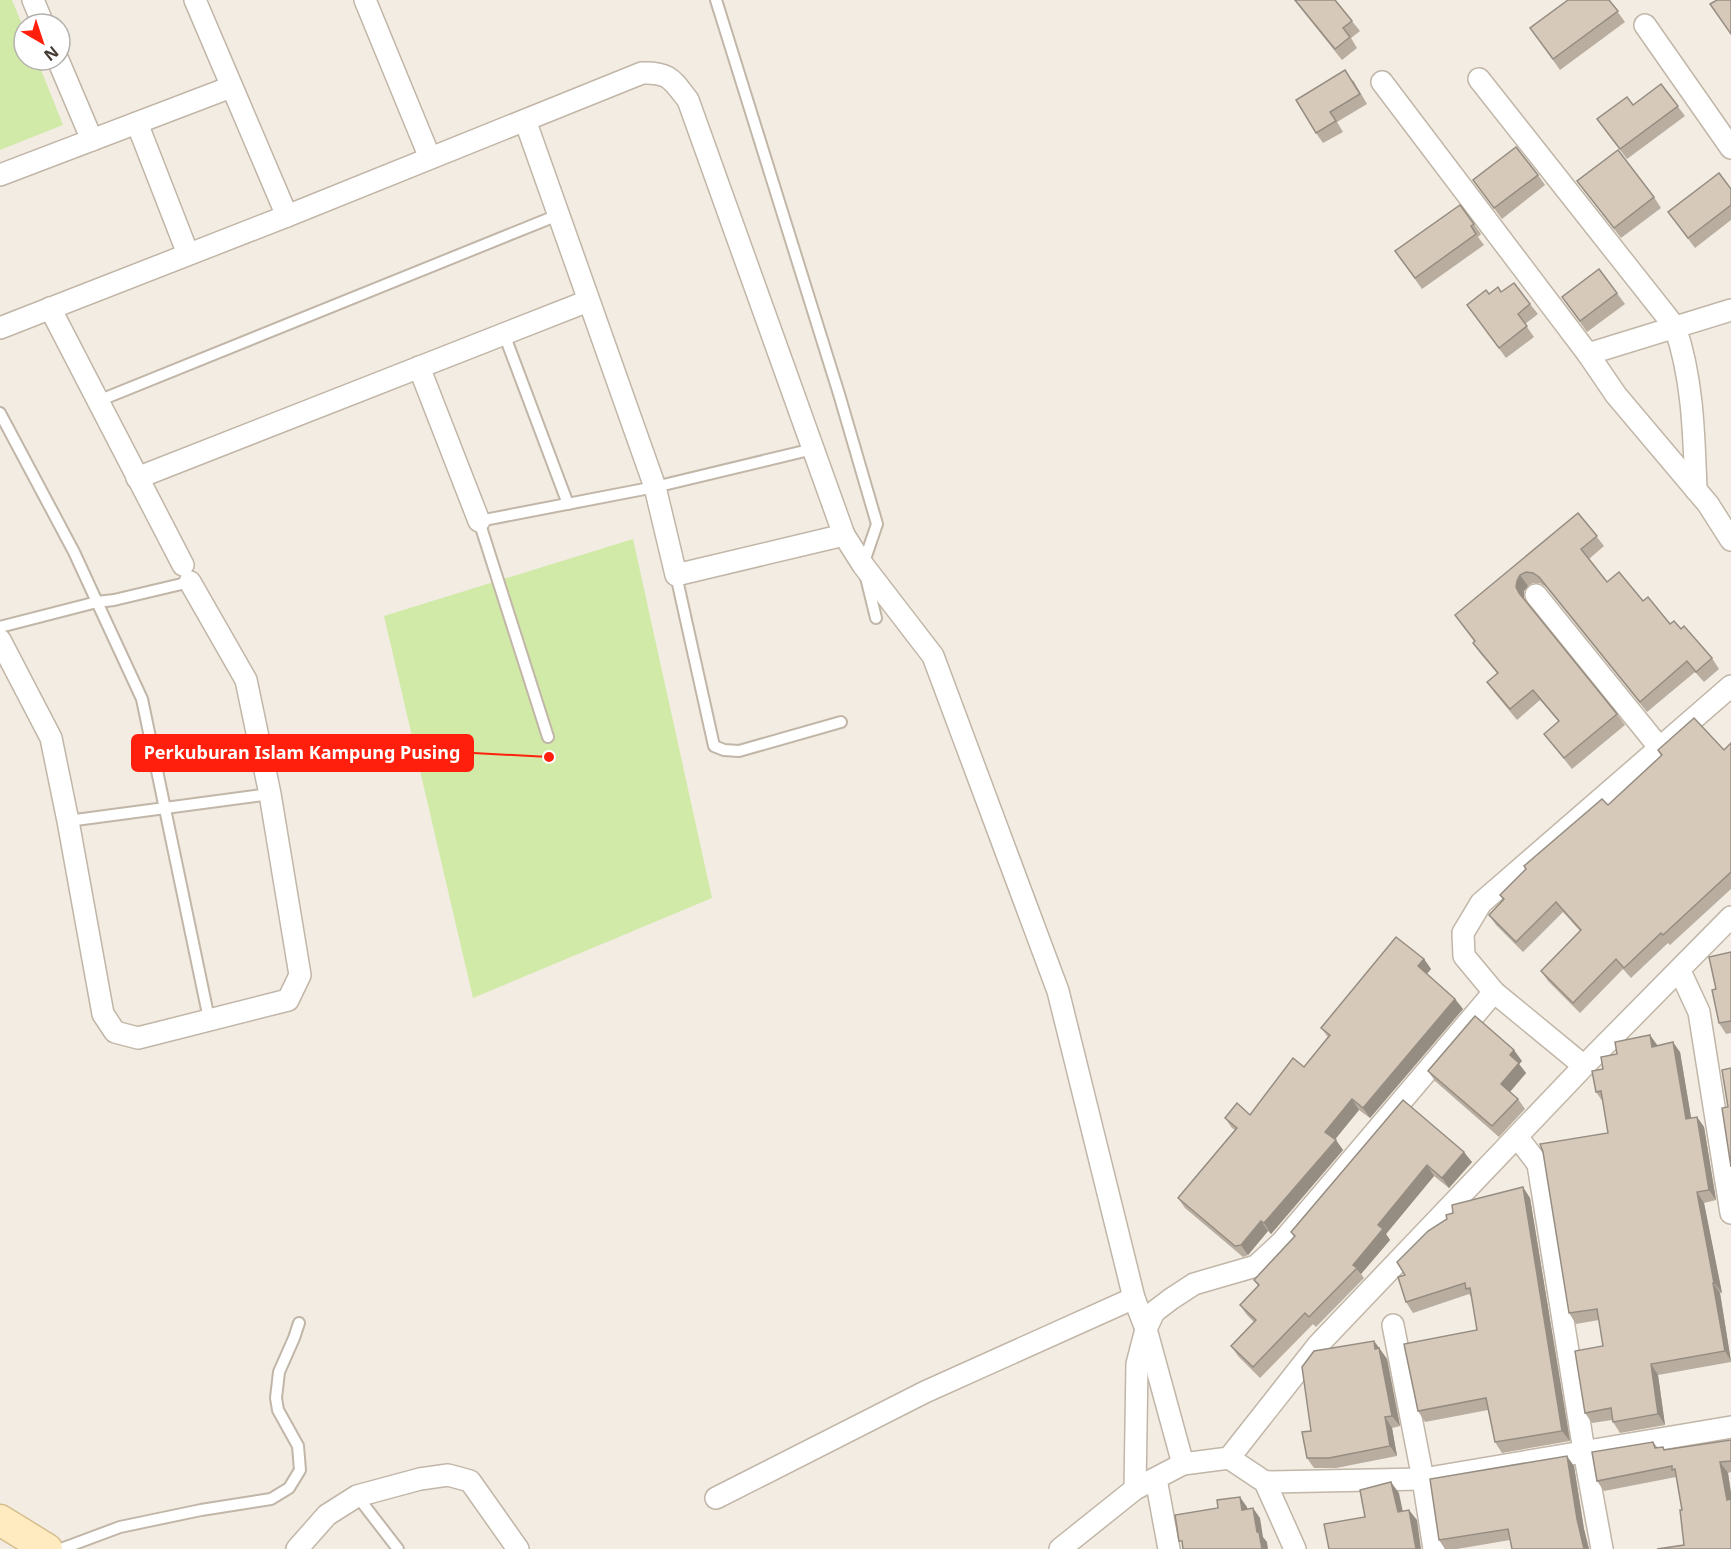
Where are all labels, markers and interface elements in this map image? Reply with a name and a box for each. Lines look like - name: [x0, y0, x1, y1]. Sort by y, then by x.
- north arrow: [12, 12, 72, 72]
- text: N: [39, 41, 63, 66]
- callout: Perkuburan Islam Kampung Pusing: [132, 735, 473, 771]
- text: Perkuburan Islam Kampung Pusing: [144, 740, 460, 764]

